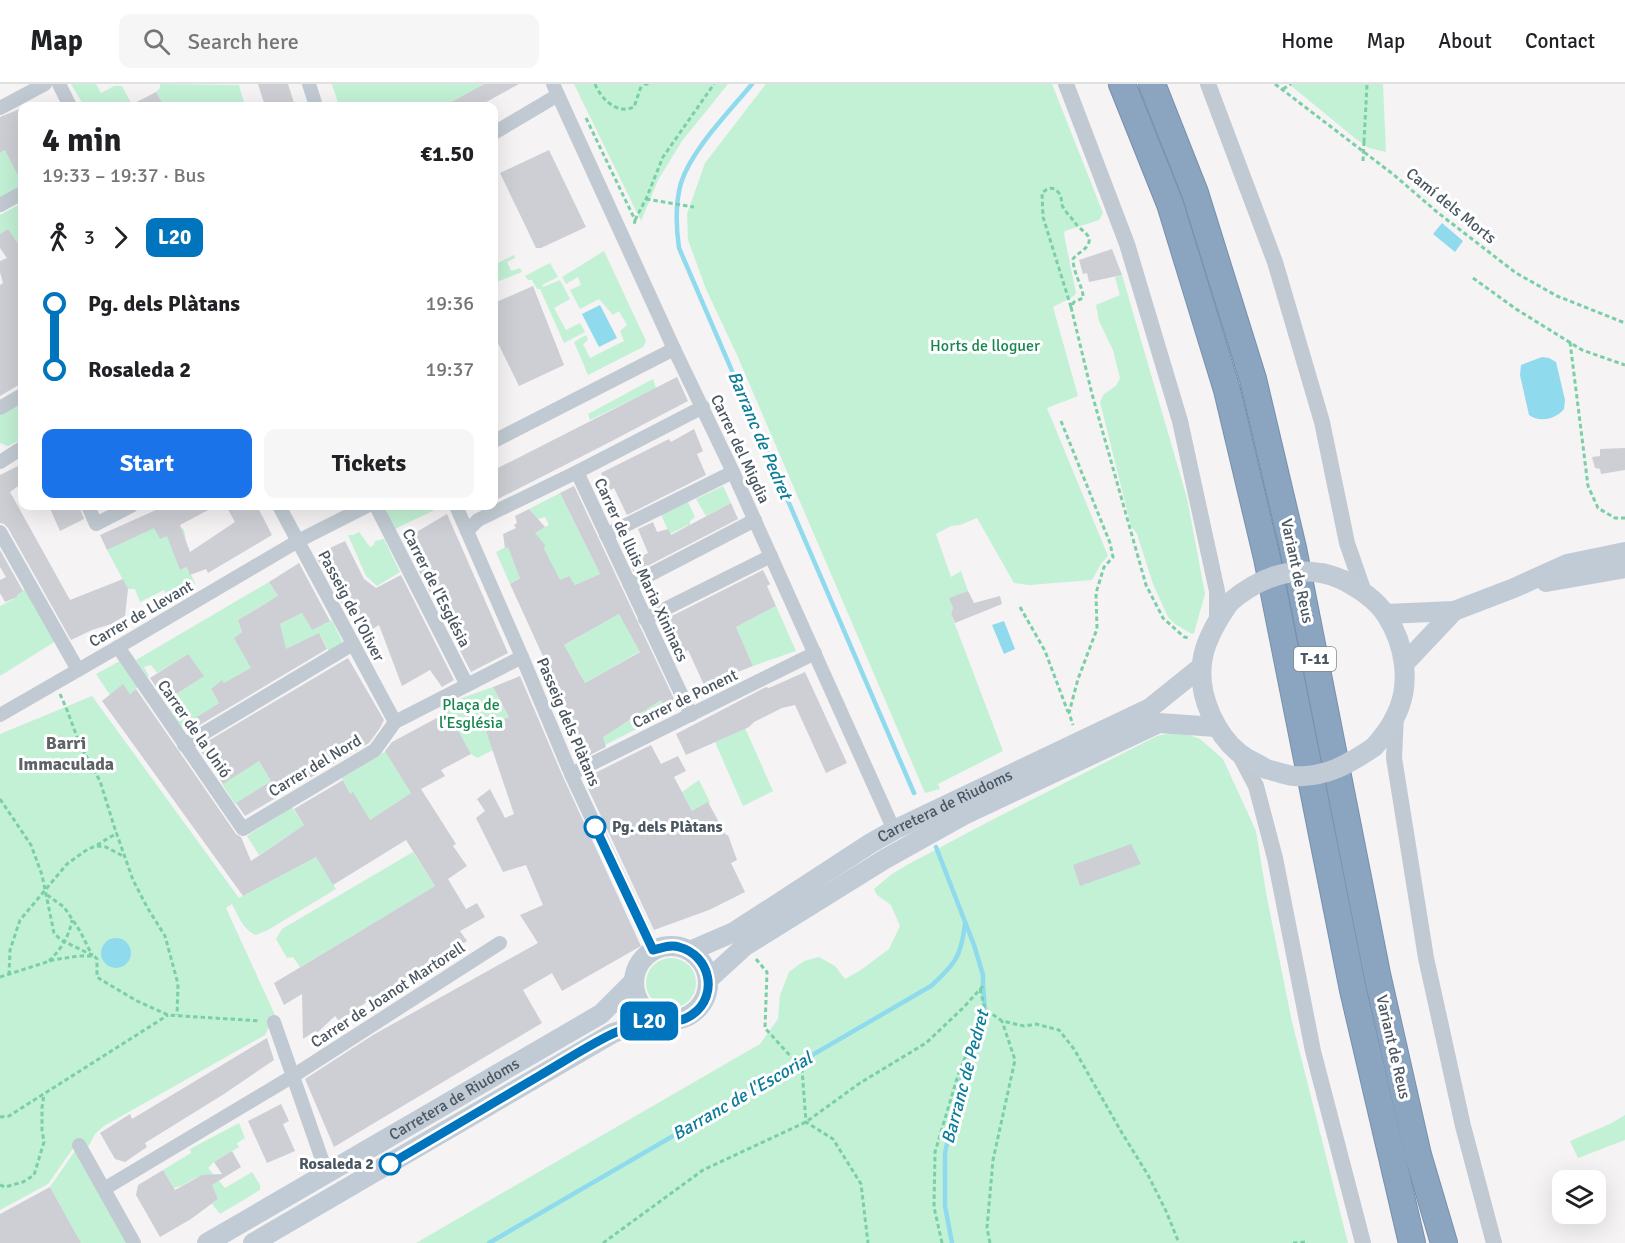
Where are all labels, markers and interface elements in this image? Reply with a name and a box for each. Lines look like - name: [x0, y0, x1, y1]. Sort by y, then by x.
- search box: [119, 14, 539, 68]
- text: Map: [30, 24, 83, 58]
- icon: search: [140, 25, 173, 58]
- text: Search here: [188, 28, 299, 55]
- text: Home: [1281, 28, 1334, 54]
- text: Map: [1367, 28, 1405, 54]
- text: About: [1438, 28, 1492, 54]
- text: Contact: [1525, 28, 1595, 54]
- text: 4 min: [42, 120, 122, 161]
- text: €1.50: [420, 140, 474, 167]
- text: 19:33 – 19:37 · Bus: [42, 163, 205, 188]
- street label: Camí dels Morts: [1402, 164, 1500, 248]
- icon: walk: [42, 221, 75, 254]
- icon: forward: [104, 221, 137, 254]
- text: L20: [158, 224, 191, 250]
- text: 3: [84, 225, 95, 250]
- text: Pg. dels Plàtans: [88, 290, 240, 317]
- text: 19:36: [425, 291, 474, 316]
- park label: Horts de lloguer: [930, 336, 1040, 356]
- text: Rosaleda 2: [88, 356, 191, 383]
- text: 19:37: [425, 357, 474, 382]
- water label: Barranc de Pedret: [723, 368, 798, 505]
- street label: Carrer del Migdia: [706, 391, 774, 507]
- button: Start: [42, 429, 252, 498]
- button: Tickets: [264, 429, 474, 498]
- street label: Carrer de lluis Maria Xininacs: [590, 475, 692, 665]
- street label: Variant de Reus: [1276, 517, 1318, 625]
- street label: Carrer de l'Església: [397, 525, 475, 651]
- street label: Passeig de l'Oliver: [313, 547, 389, 665]
- street label: Carrer de Llevant: [85, 576, 197, 652]
- road number: T-11: [1294, 647, 1336, 671]
- street label: Passeig dels Plàtans: [532, 655, 604, 789]
- street label: Carrer de Ponent: [629, 665, 741, 733]
- street label: Carrer de la Unió: [153, 676, 235, 782]
- park label: Plaça de l'Església: [439, 695, 503, 733]
- street label: Carrer del Nord: [265, 730, 365, 802]
- district label: Barri Immaculada: [18, 732, 114, 775]
- street label: Carretera de Riudoms: [874, 765, 1016, 847]
- marker: Pg. dels Plàtans: [584, 816, 606, 838]
- place label: Pg. dels Plàtans: [612, 817, 723, 837]
- street label: Carrer de Joanot Martorell: [307, 937, 469, 1052]
- street label: Variant de Reus: [1371, 993, 1415, 1101]
- line badge: L20: [614, 1002, 684, 1040]
- water label: Barranc de Pedret: [937, 1005, 994, 1146]
- text: L20: [632, 1008, 666, 1034]
- water label: Barranc de l'Escorial: [668, 1046, 817, 1145]
- street label: Carretera de Riudoms: [386, 1054, 523, 1145]
- marker: Rosaleda 2: [379, 1153, 401, 1175]
- place label: Rosaleda 2: [299, 1154, 374, 1174]
- map controls: [1552, 1170, 1606, 1224]
- button: layers: [1552, 1170, 1606, 1224]

